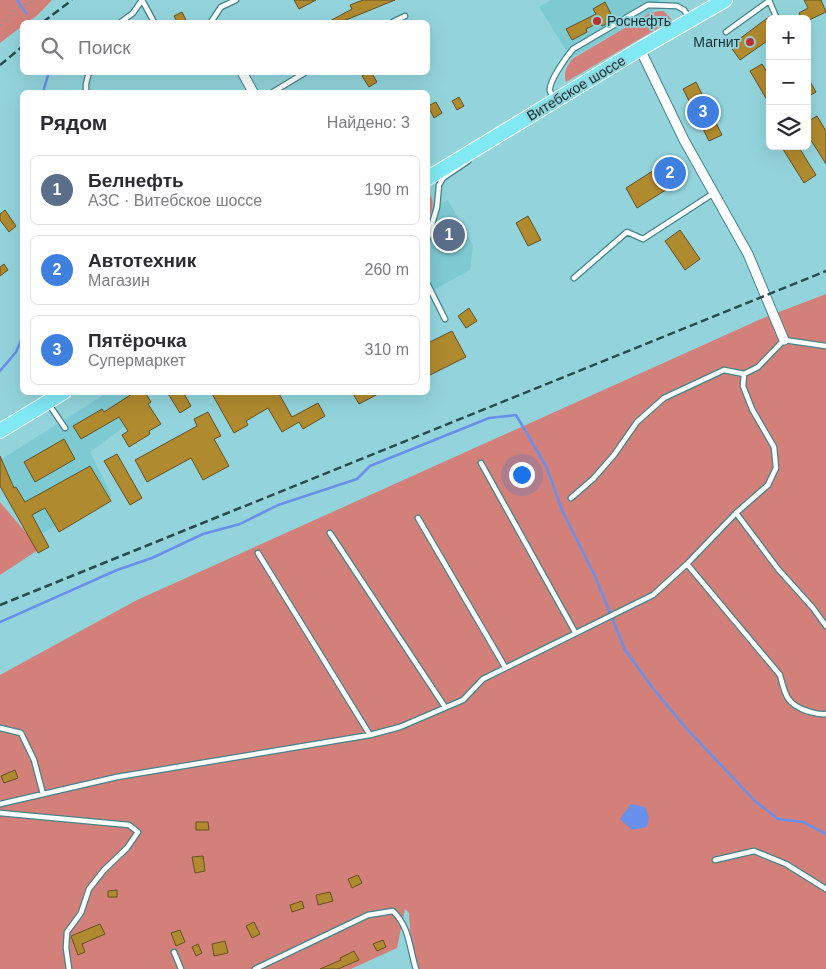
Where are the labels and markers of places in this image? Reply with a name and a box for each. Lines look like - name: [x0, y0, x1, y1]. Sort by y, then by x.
- place label: Роснефть: [607, 13, 671, 29]
- marker: Роснефть: [591, 15, 603, 27]
- place label: Магнит: [693, 34, 741, 50]
- marker: Магнит: [744, 36, 756, 48]
- pin: 3: [687, 93, 719, 131]
- pin: 2: [654, 154, 686, 192]
- pin: 1: [433, 216, 465, 254]

